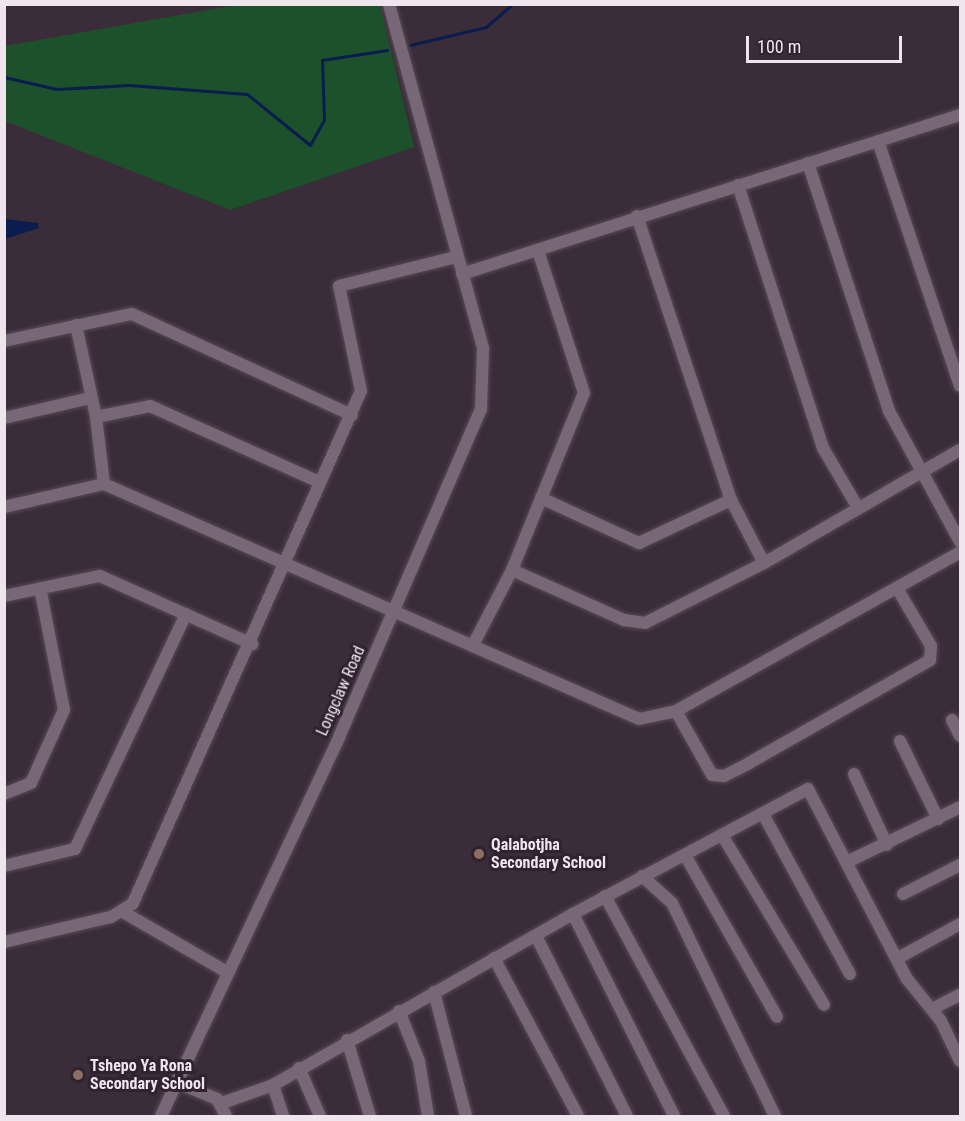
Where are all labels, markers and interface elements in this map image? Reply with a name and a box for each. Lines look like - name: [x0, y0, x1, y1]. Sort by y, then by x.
- scale bar: [749, 24, 905, 62]
- text: 100 m: [757, 36, 801, 57]
- street label: Longclaw Road: [313, 643, 369, 739]
- place label: Qalabotjha Secondary School: [491, 835, 606, 873]
- marker: Qalabotjha Secondary School: [472, 847, 486, 861]
- place label: Tshepo Ya Rona Secondary School: [90, 1056, 205, 1094]
- marker: Tshepo Ya Rona Secondary School: [71, 1068, 85, 1082]

